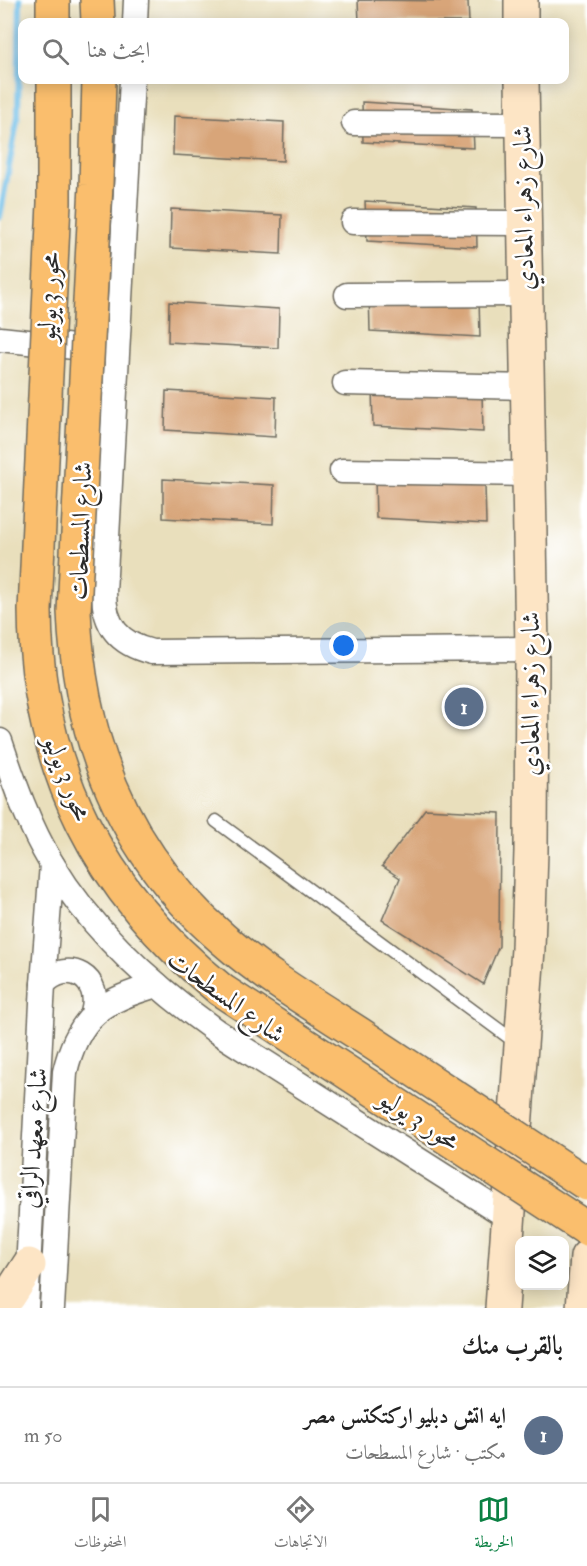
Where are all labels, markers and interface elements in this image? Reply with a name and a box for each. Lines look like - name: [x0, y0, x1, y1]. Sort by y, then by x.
- search box: [18, 18, 569, 84]
- icon: search: [39, 35, 72, 68]
- text: ابحث هنا: [87, 36, 150, 64]
- street label: شارع زهراء المعادي: [507, 125, 546, 291]
- street label: محور 3 يوليو: [31, 251, 67, 346]
- street label: شارع المسطحات: [63, 461, 104, 601]
- street label: شارع زهراء المعادي: [515, 612, 552, 776]
- your location: [329, 631, 358, 660]
- pin: 1: [444, 684, 484, 730]
- street label: محور 3 يوليو: [35, 728, 98, 826]
- street label: شارع المسطحات: [158, 943, 291, 1055]
- street label: شارع معهد الراقي: [13, 1066, 60, 1210]
- street label: محور 3 يوليو: [370, 1080, 466, 1158]
- map controls: [515, 1236, 569, 1290]
- button: layers: [515, 1236, 569, 1290]
- text: بالقرب منك: [461, 1330, 563, 1362]
- text: ايه اتش دبليو اركتكتس مصر: [304, 1402, 506, 1430]
- text: 50 m: [24, 1423, 63, 1448]
- text: 1: [540, 1423, 547, 1448]
- text: مكتب · شارع المسطحات: [345, 1440, 506, 1465]
- tab: المحفوظات: [74, 1493, 126, 1557]
- tab: الاتجاهات: [274, 1493, 327, 1557]
- tab: الخريطة: [474, 1493, 513, 1557]

